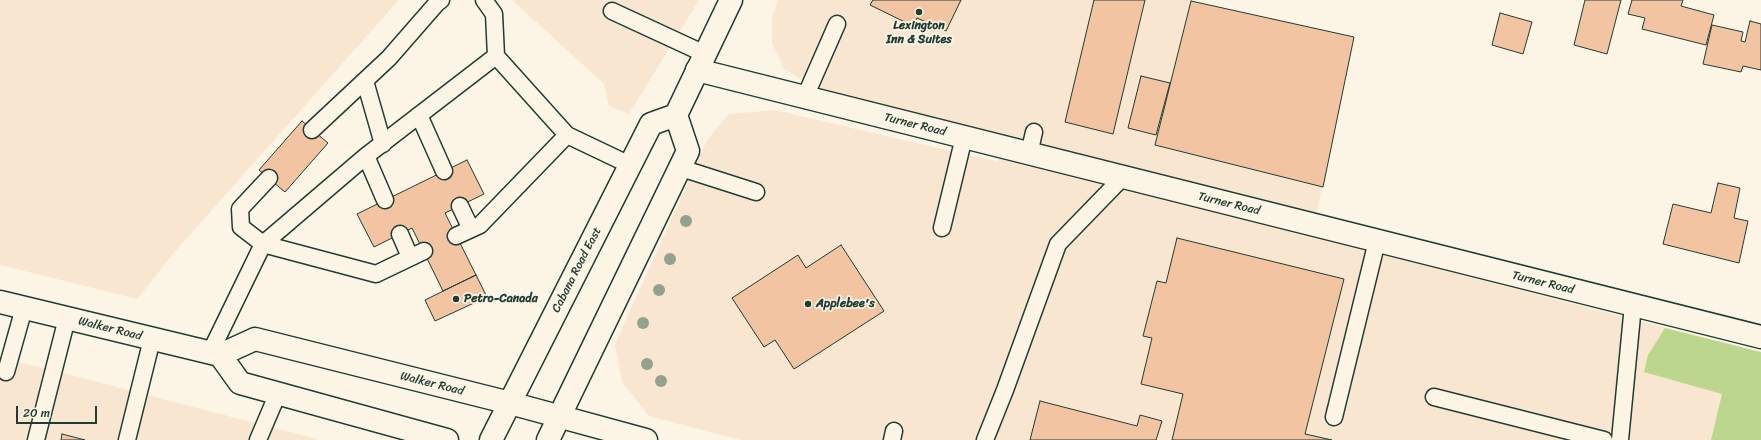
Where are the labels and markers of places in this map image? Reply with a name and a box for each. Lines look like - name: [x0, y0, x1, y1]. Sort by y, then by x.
- marker: Lexington Inn & Suites: [914, 7, 924, 17]
- place label: Lexington Inn & Suites: [886, 19, 952, 47]
- place label: Petro-Canada: [464, 292, 538, 306]
- marker: Petro-Canada: [451, 294, 461, 304]
- place label: Applebee's: [816, 297, 875, 311]
- marker: Applebee's: [803, 299, 813, 309]

